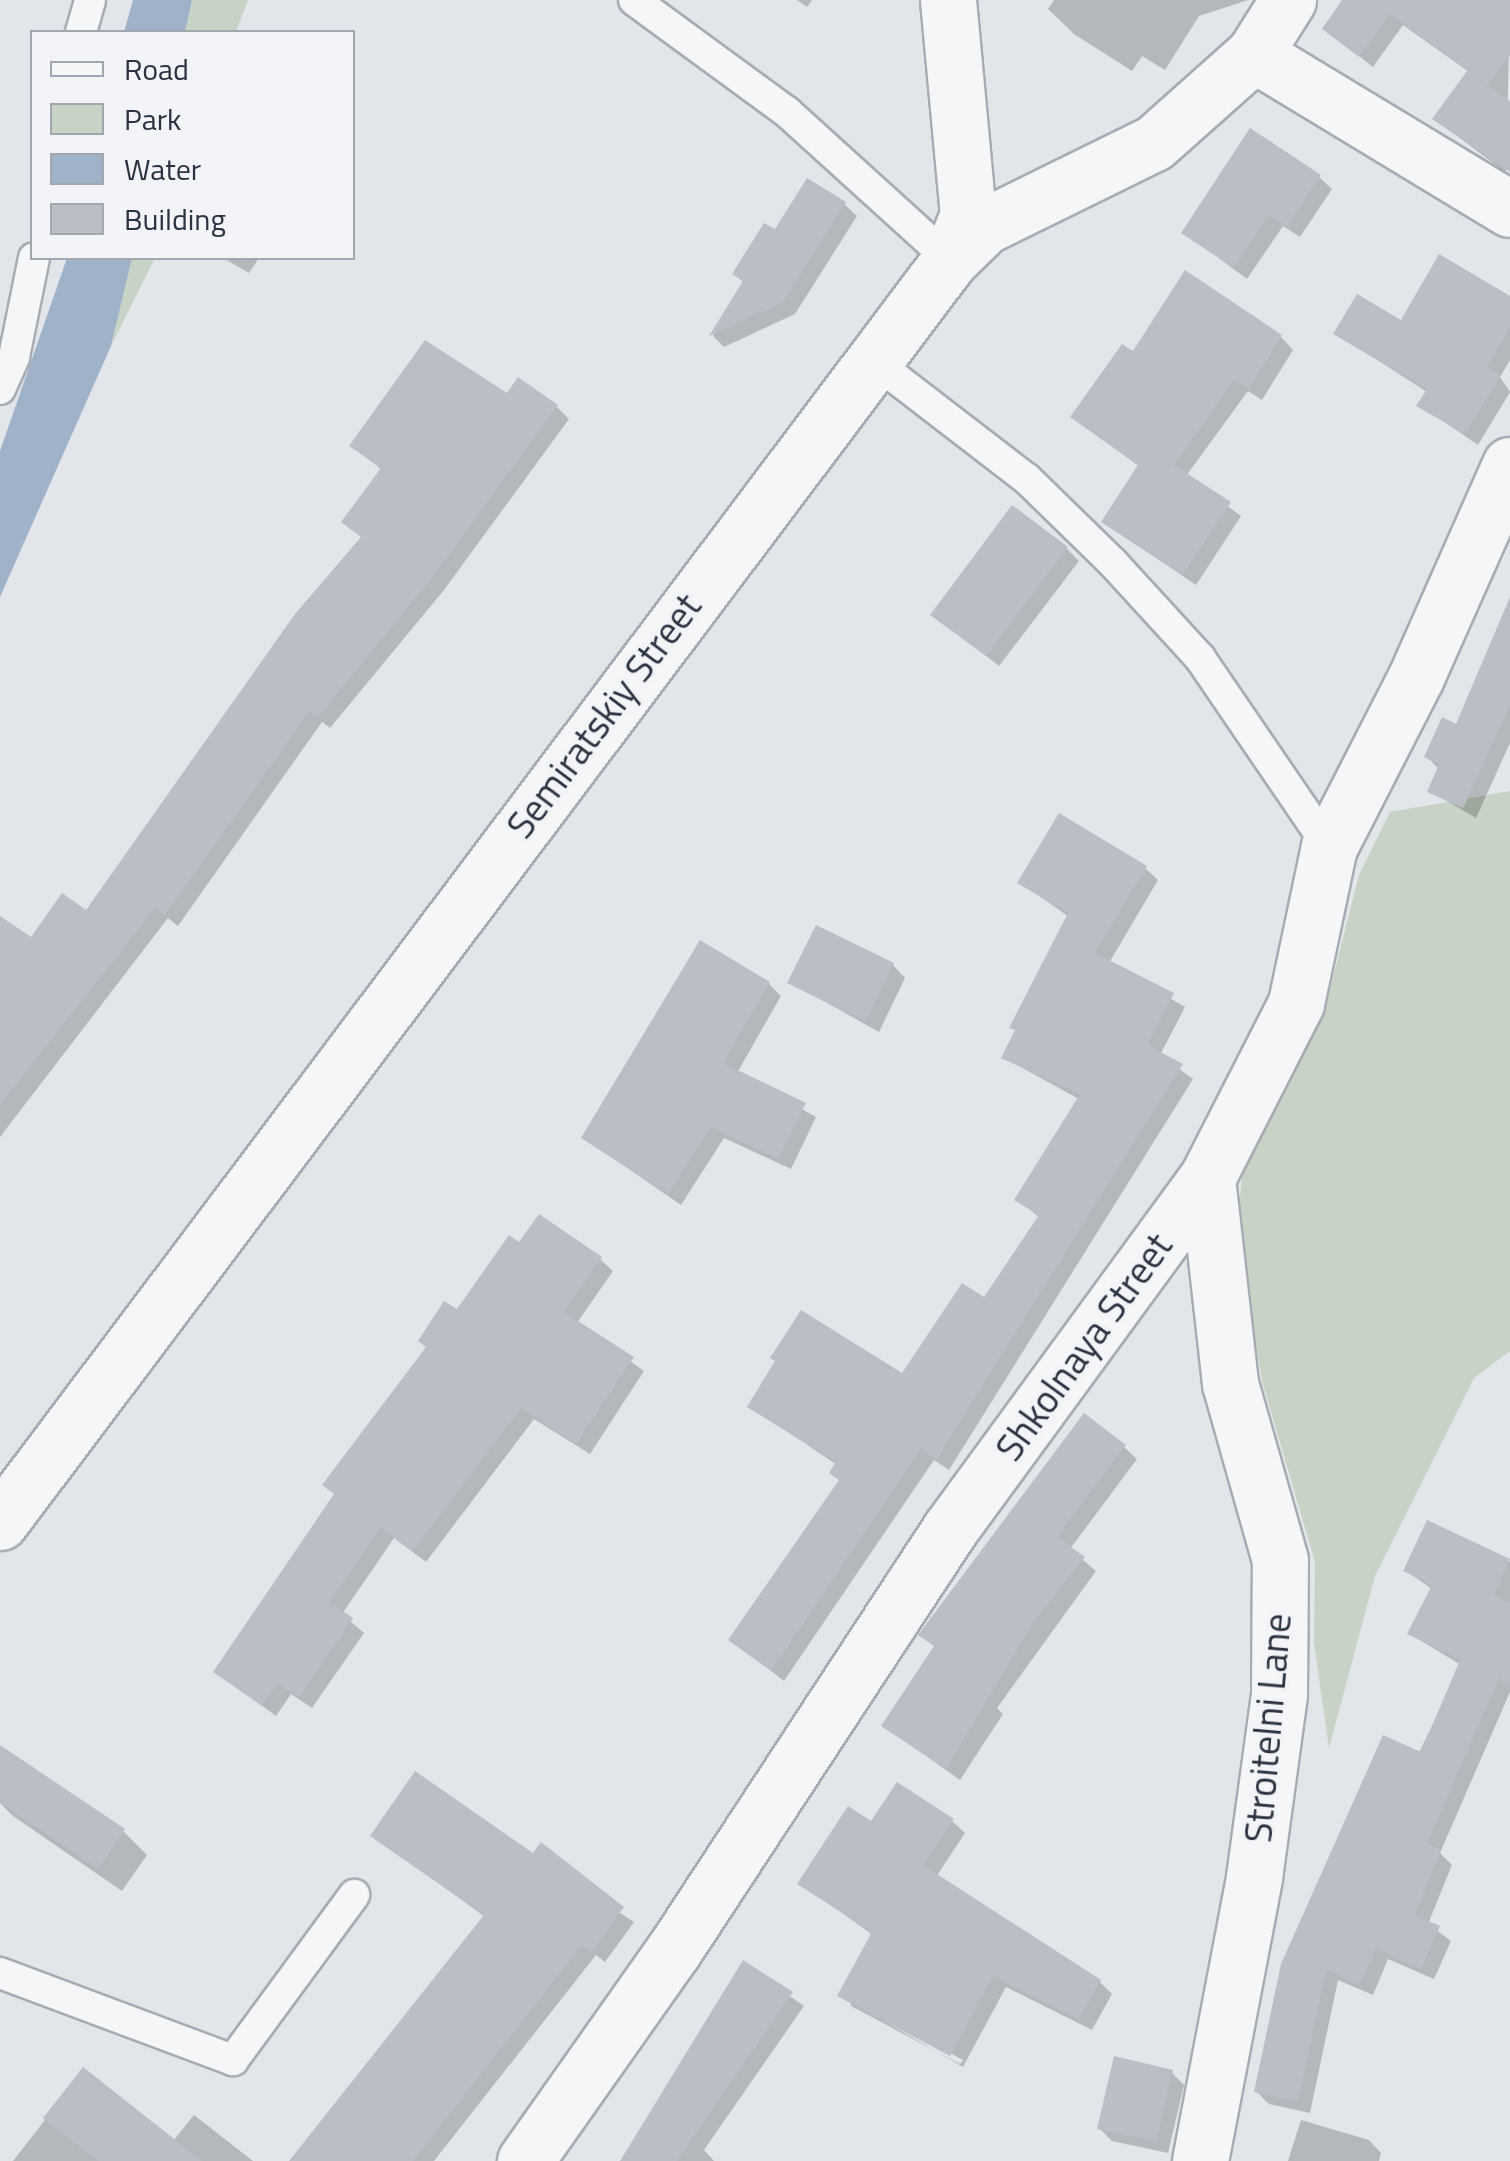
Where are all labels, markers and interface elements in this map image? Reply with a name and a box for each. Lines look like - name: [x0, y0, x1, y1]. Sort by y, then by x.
- legend: [30, 30, 355, 260]
- text: Road: [124, 46, 189, 92]
- text: Park: [124, 96, 181, 142]
- text: Water: [124, 146, 201, 192]
- text: Building: [124, 196, 226, 242]
- street label: Semiratskiy Street: [497, 585, 711, 847]
- street label: Shkolnaya Street: [986, 1224, 1182, 1470]
- street label: Stroitelni Lane: [1235, 1611, 1301, 1845]

